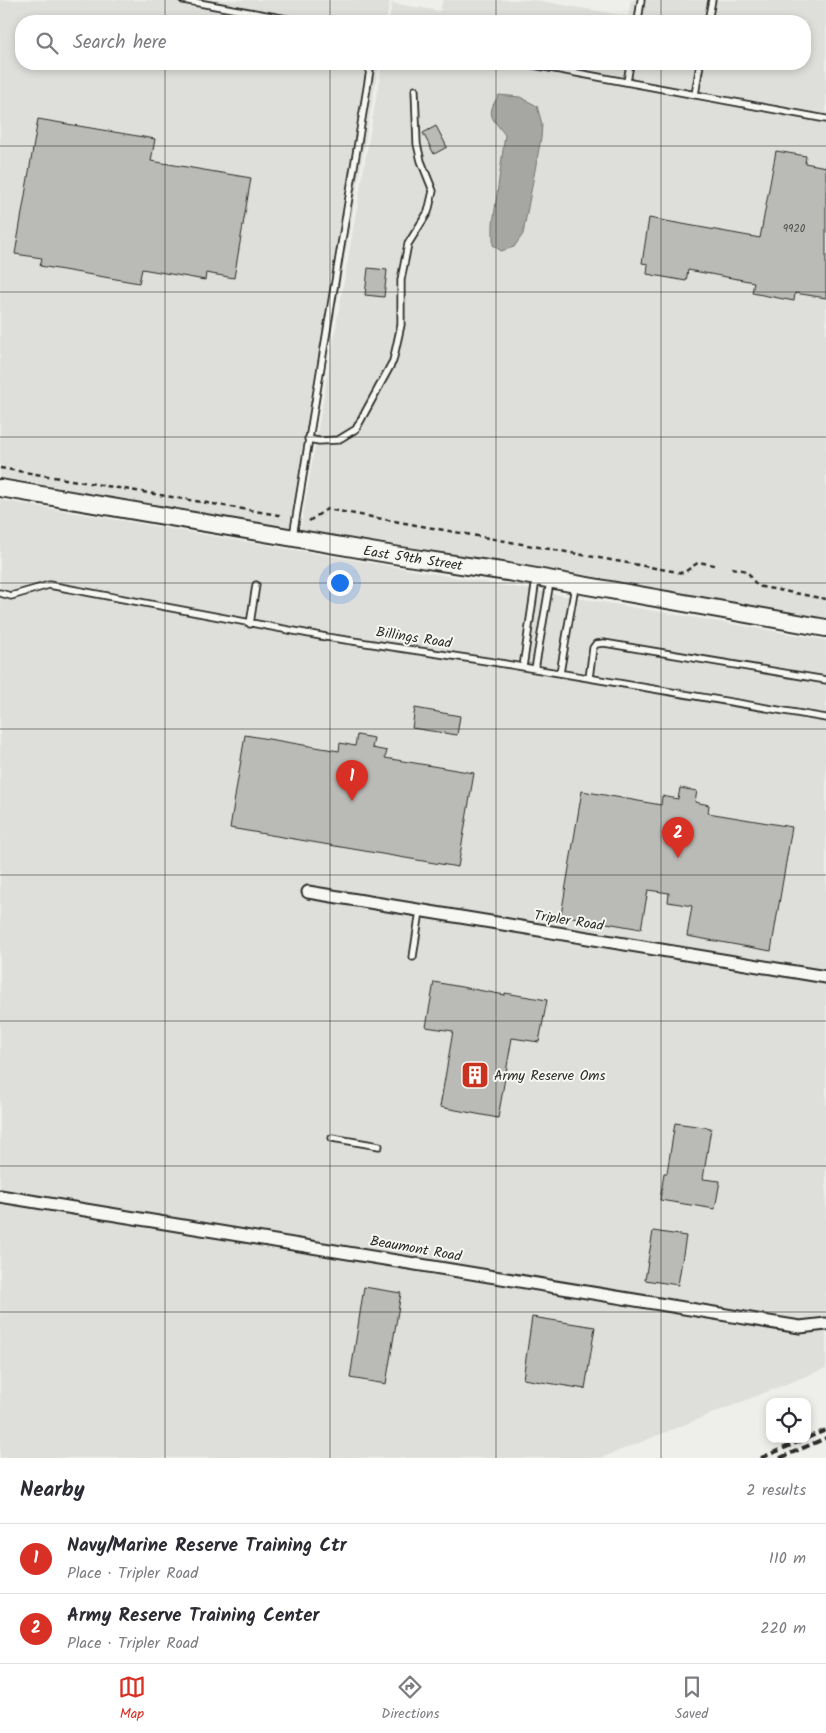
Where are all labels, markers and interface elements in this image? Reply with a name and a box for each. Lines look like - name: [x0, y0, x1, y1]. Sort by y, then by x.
- search box: [15, 15, 811, 70]
- text: Search here: [73, 28, 167, 58]
- icon: search: [33, 29, 61, 57]
- house number: 9920: [783, 220, 806, 238]
- street label: East 59th Street: [362, 540, 465, 577]
- your location: [327, 570, 353, 596]
- street label: Billings Road: [374, 621, 454, 655]
- pin: 1: [336, 760, 368, 801]
- pin: 2: [662, 817, 694, 858]
- street label: Tripler Road: [532, 905, 606, 938]
- building icon: Army Reserve Oms: [460, 1060, 490, 1090]
- place label: Army Reserve Oms: [494, 1065, 605, 1087]
- street label: Beaumont Road: [368, 1230, 464, 1268]
- map controls: [766, 1398, 811, 1443]
- button: locate: [766, 1398, 811, 1443]
- text: Nearby: [20, 1474, 85, 1507]
- text: 2 results: [746, 1478, 806, 1503]
- text: Navy/Marine Reserve Training Ctr: [67, 1531, 347, 1561]
- text: 1: [34, 1546, 38, 1571]
- text: 110 m: [769, 1546, 806, 1571]
- text: Place · Tripler Road: [67, 1561, 198, 1586]
- text: Army Reserve Training Center: [67, 1601, 319, 1631]
- text: 2: [31, 1616, 41, 1641]
- text: 220 m: [760, 1616, 806, 1641]
- text: Place · Tripler Road: [67, 1631, 198, 1656]
- tab: Map: [118, 1673, 146, 1725]
- tab: Directions: [381, 1673, 439, 1725]
- tab: Saved: [675, 1673, 708, 1725]

